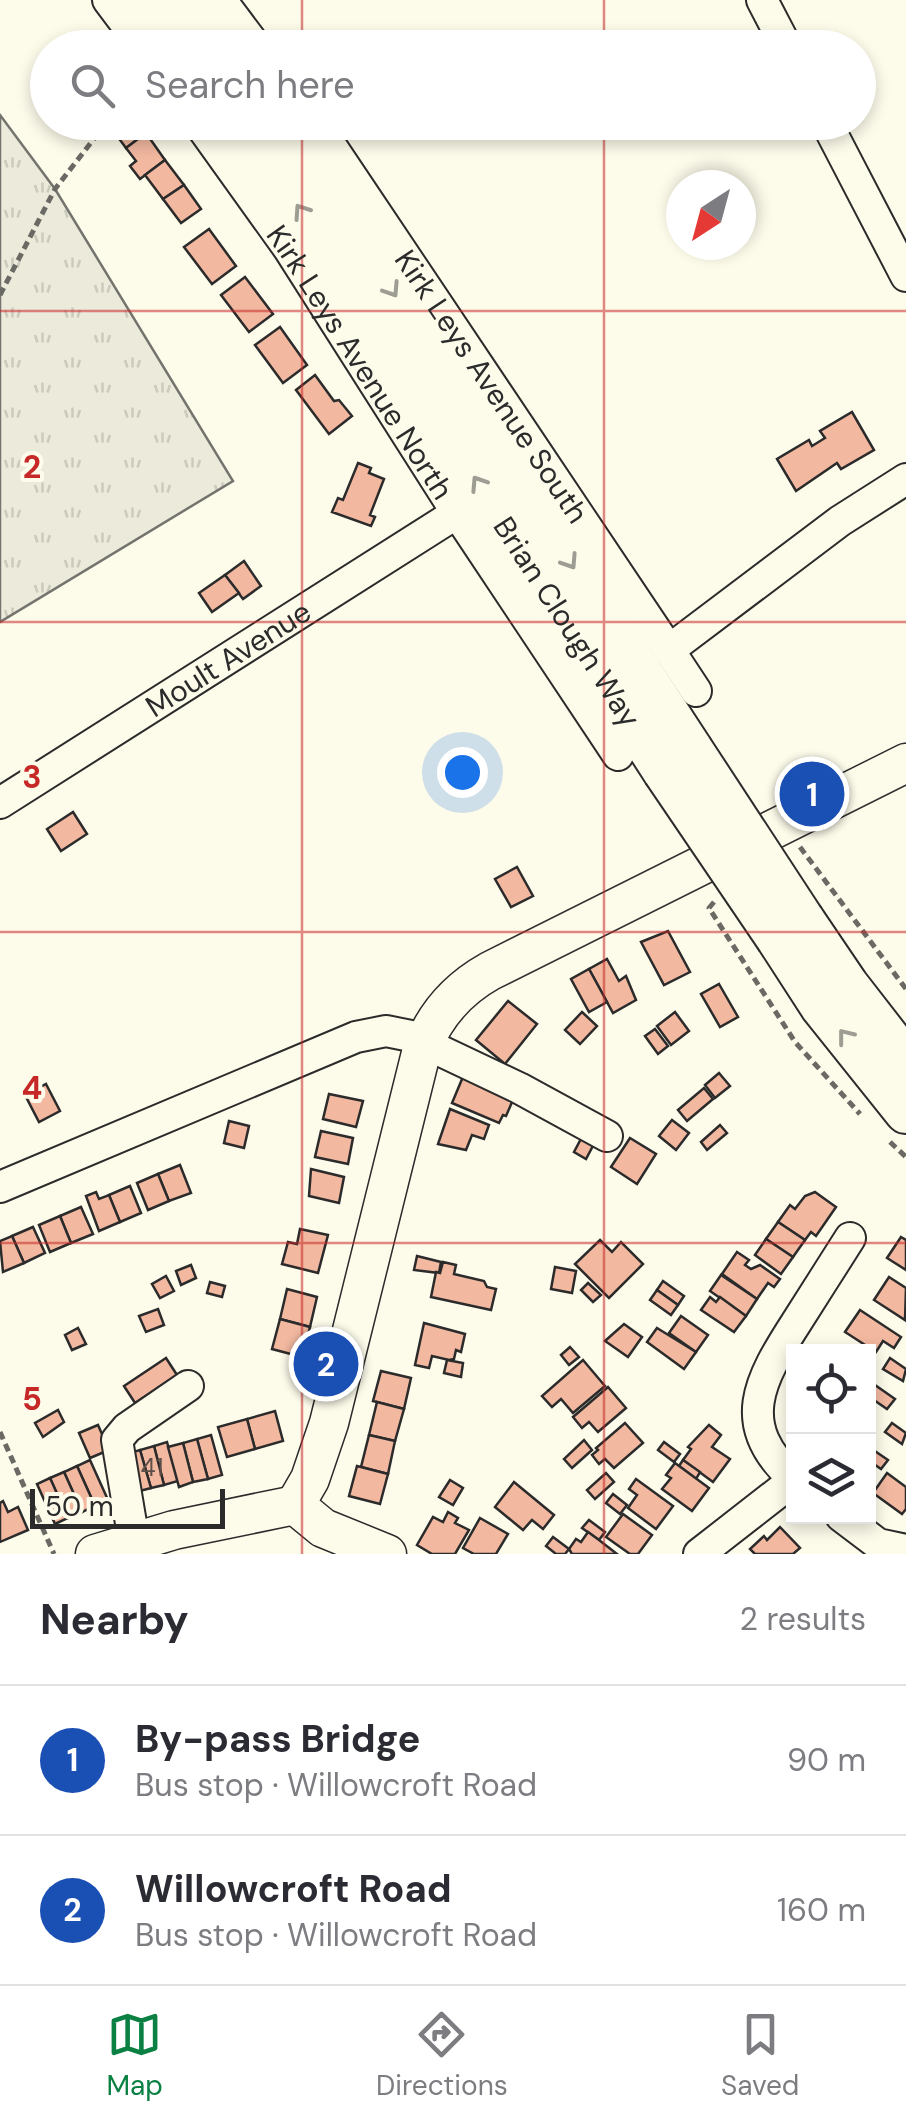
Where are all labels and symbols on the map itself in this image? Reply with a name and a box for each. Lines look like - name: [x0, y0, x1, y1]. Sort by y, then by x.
- north arrow: [666, 170, 756, 260]
- one-way arrow: [294, 203, 313, 221]
- street label: Kirk Leys Avenue North: [258, 217, 463, 506]
- street label: Kirk Leys Avenue South: [387, 242, 598, 530]
- one-way arrow: [380, 279, 399, 297]
- text: 2: [23, 446, 41, 488]
- one-way arrow: [472, 476, 491, 494]
- street label: Brian Clough Way: [485, 509, 650, 735]
- one-way arrow: [557, 552, 576, 570]
- street label: Moult Avenue: [138, 591, 318, 725]
- your location: [437, 747, 488, 798]
- text: 3: [22, 756, 42, 798]
- pin: 1: [780, 756, 844, 832]
- one-way arrow: [839, 1029, 856, 1047]
- text: 4: [22, 1067, 42, 1109]
- pin: 2: [294, 1326, 358, 1402]
- text: 5: [22, 1378, 42, 1420]
- house number: 41: [141, 1451, 163, 1484]
- scale bar: [30, 1484, 225, 1528]

